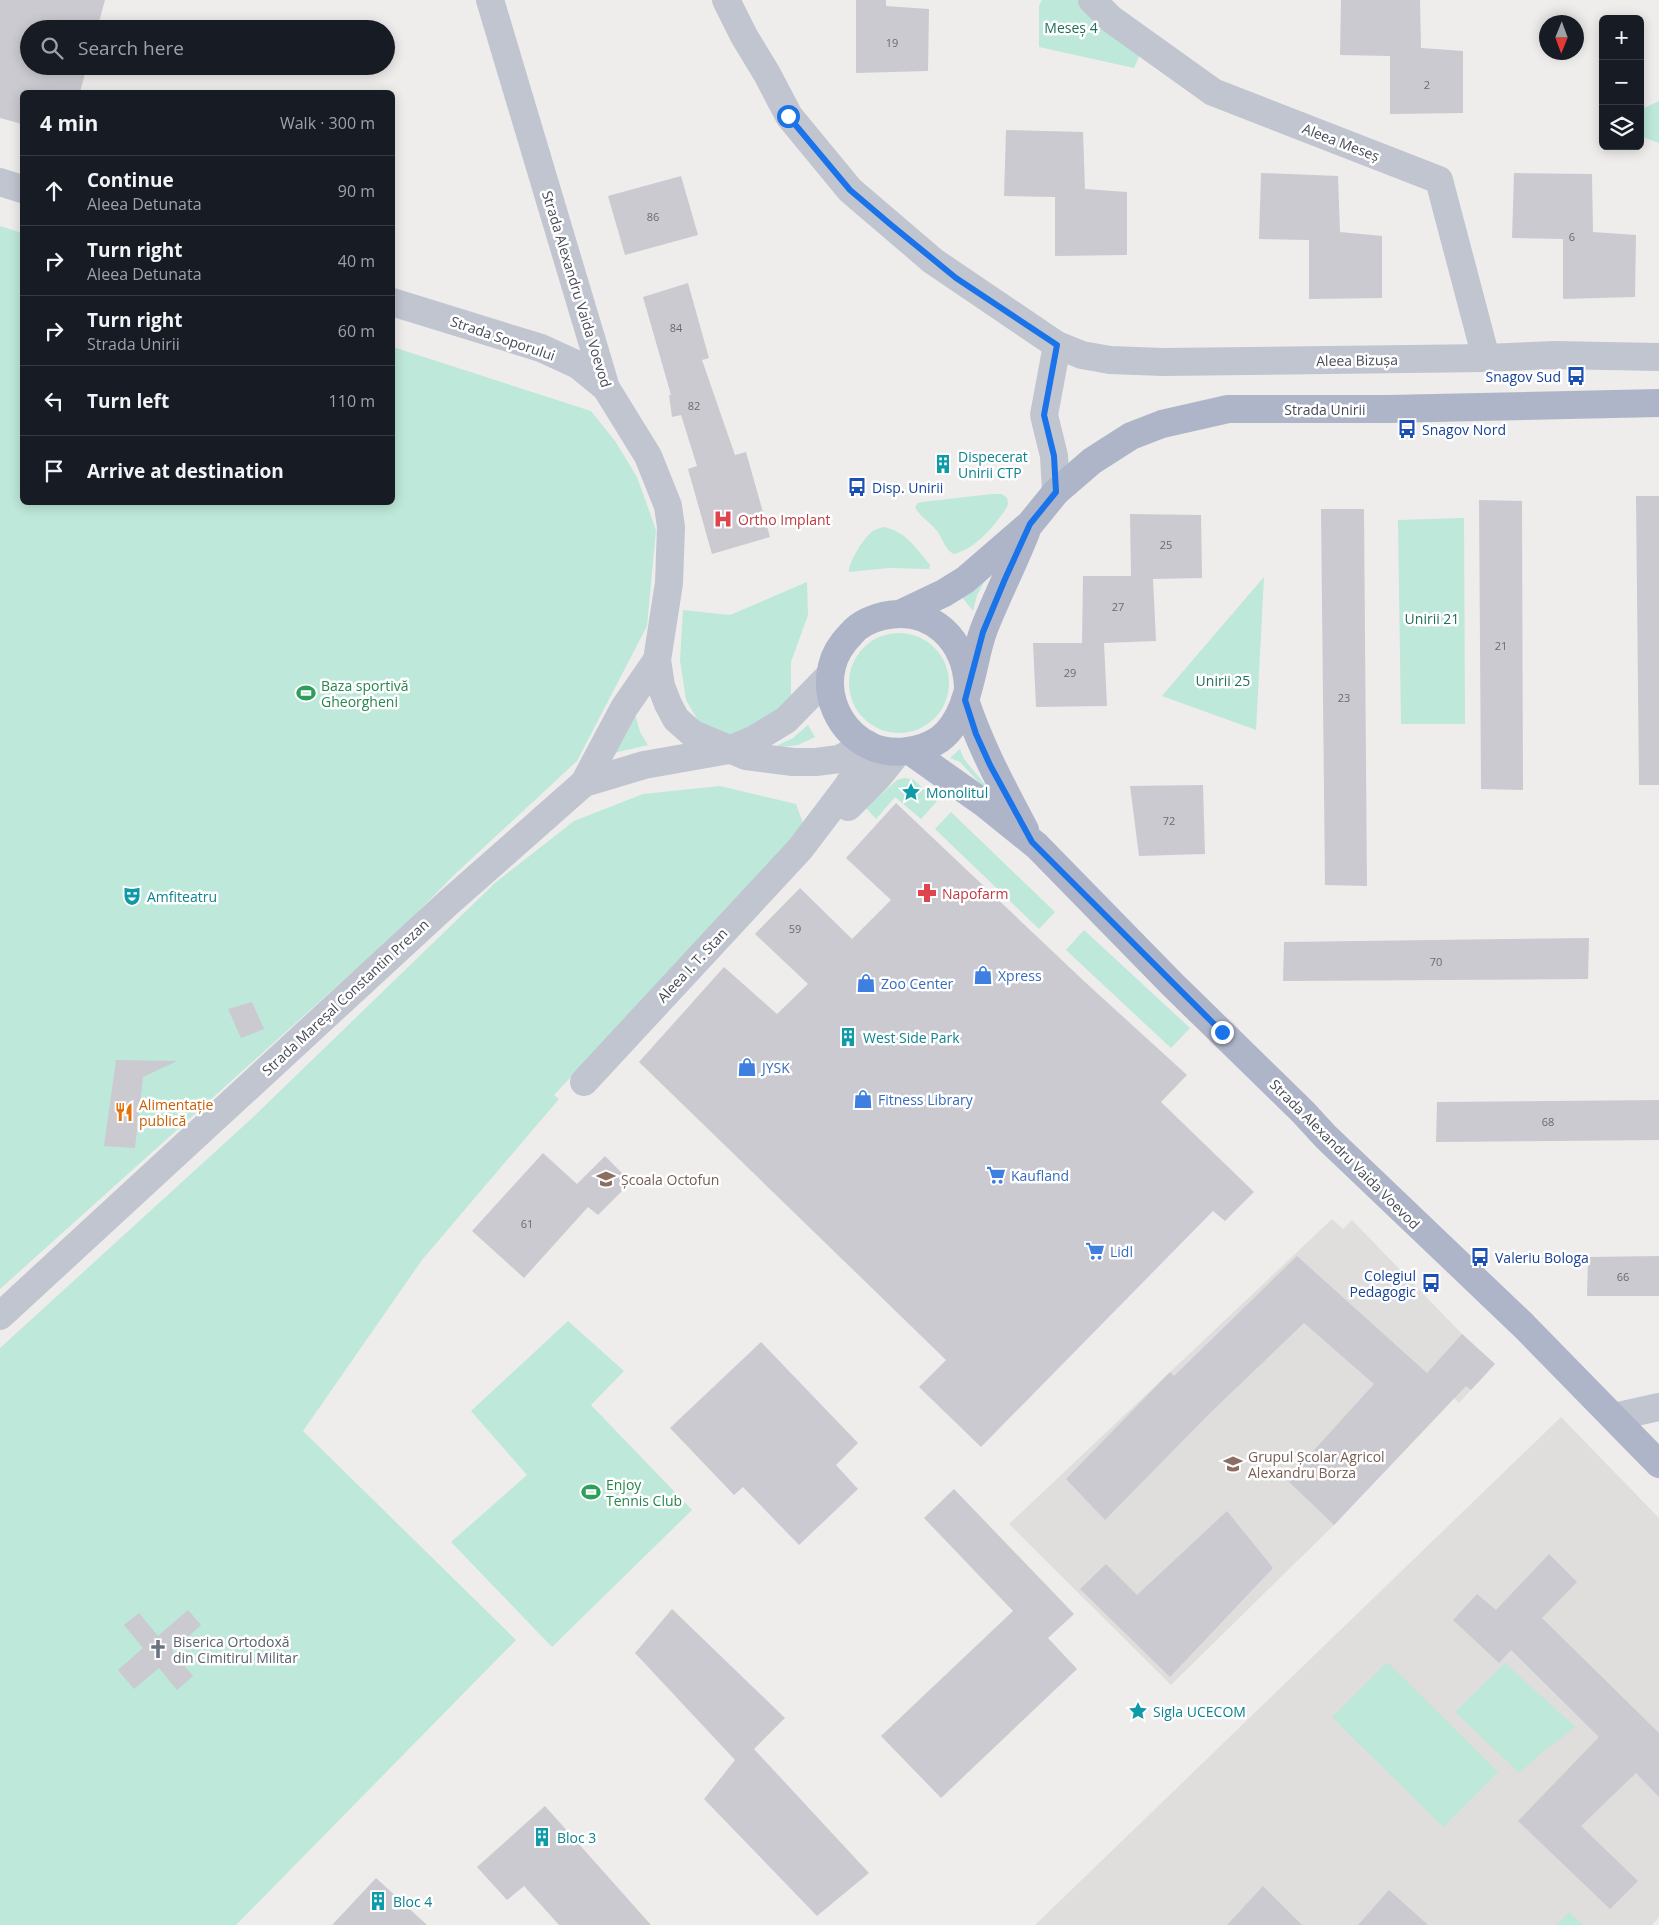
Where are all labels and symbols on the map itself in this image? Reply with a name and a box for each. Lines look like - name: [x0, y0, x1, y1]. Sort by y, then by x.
- north arrow: [1539, 15, 1584, 60]
- park label: Meseș 4: [1044, 18, 1098, 37]
- house number: 19: [886, 35, 898, 50]
- house number: 2: [1424, 77, 1430, 92]
- route start: [777, 105, 800, 128]
- street label: Aleea Meseș: [1300, 119, 1383, 166]
- street label: Strada Alexandru Vaida Voevod: [538, 188, 616, 390]
- house number: 86: [647, 209, 659, 224]
- house number: 6: [1569, 229, 1575, 244]
- street label: Strada Soporului: [448, 311, 558, 365]
- house number: 84: [670, 320, 683, 335]
- street label: Aleea Bizușa: [1316, 350, 1398, 370]
- bus stop icon: Snagov Sud: [1565, 365, 1587, 387]
- place label: Snagov Sud: [1485, 367, 1561, 386]
- house number: 82: [688, 398, 700, 413]
- street label: Strada Unirii: [1284, 400, 1366, 419]
- bus stop icon: Snagov Nord: [1396, 418, 1418, 440]
- place label: Snagov Nord: [1422, 420, 1506, 439]
- place label: Dispecerat Unirii CTP: [958, 447, 1028, 482]
- building icon: Dispecerat Unirii CTP: [932, 453, 954, 475]
- bus stop icon: Disp. Unirii: [846, 476, 868, 498]
- place label: Disp. Unirii: [872, 478, 943, 497]
- hospital icon: Ortho Implant: [712, 508, 734, 530]
- place label: Ortho Implant: [738, 510, 831, 529]
- house number: 25: [1160, 537, 1172, 552]
- house number: 27: [1112, 599, 1124, 614]
- park label: Unirii 21: [1405, 609, 1459, 628]
- house number: 21: [1495, 638, 1507, 653]
- house number: 29: [1064, 665, 1076, 680]
- park label: Unirii 25: [1196, 671, 1250, 690]
- place label: Baza sportivă Gheorgheni: [321, 676, 408, 711]
- sports icon: Baza sportivă Gheorgheni: [295, 682, 317, 704]
- house number: 23: [1338, 690, 1350, 705]
- place icon: Monolitul: [900, 781, 922, 803]
- place label: Monolitul: [926, 783, 988, 802]
- house number: 72: [1163, 813, 1175, 828]
- pharmacy icon: Napofarm: [916, 882, 938, 904]
- place label: Napofarm: [942, 884, 1008, 903]
- theatre icon: Amfiteatru: [121, 885, 143, 907]
- place label: Amfiteatru: [147, 887, 217, 906]
- street label: Strada Mareșal Constantin Prezan: [258, 915, 432, 1079]
- house number: 59: [789, 921, 801, 936]
- street label: Aleea I. T. Stan: [653, 924, 731, 1006]
- house number: 70: [1430, 954, 1442, 969]
- shop icon: Xpress: [972, 964, 994, 986]
- place label: Xpress: [998, 966, 1042, 985]
- shop icon: Zoo Center: [855, 972, 877, 994]
- place label: Zoo Center: [881, 974, 954, 993]
- route end: [1211, 1021, 1234, 1044]
- building icon: West Side Park: [837, 1026, 859, 1048]
- place label: West Side Park: [863, 1028, 960, 1047]
- shop icon: JYSK: [736, 1056, 758, 1078]
- place label: JYSK: [760, 1058, 790, 1077]
- street label: Strada Alexandru Vaida Voevod: [1266, 1075, 1424, 1233]
- shop icon: Fitness Library: [852, 1088, 874, 1110]
- place label: Fitness Library: [878, 1090, 974, 1109]
- place label: Alimentație publică: [139, 1095, 214, 1130]
- restaurant icon: Alimentație publică: [113, 1101, 135, 1123]
- house number: 68: [1542, 1114, 1554, 1129]
- supermarket icon: Kaufland: [985, 1164, 1007, 1186]
- place label: Kaufland: [1011, 1166, 1069, 1185]
- school or university icon: Școala Octofun: [595, 1168, 617, 1190]
- place label: Școala Octofun: [621, 1170, 719, 1189]
- house number: 61: [521, 1216, 533, 1231]
- supermarket icon: Lidl: [1084, 1240, 1106, 1262]
- place label: Lidl: [1110, 1242, 1133, 1261]
- bus stop icon: Valeriu Bologa: [1469, 1246, 1491, 1268]
- place label: Valeriu Bologa: [1495, 1248, 1589, 1267]
- place label: Colegiul Pedagogic: [1350, 1266, 1416, 1301]
- house number: 66: [1617, 1269, 1629, 1284]
- bus stop icon: Colegiul Pedagogic: [1420, 1272, 1442, 1294]
- place label: Grupul Școlar Agricol Alexandru Borza: [1248, 1447, 1385, 1482]
- school or university icon: Grupul Școlar Agricol Alexandru Borza: [1222, 1453, 1244, 1475]
- place label: Enjoy Tennis Club: [606, 1475, 682, 1510]
- sports icon: Enjoy Tennis Club: [580, 1481, 602, 1503]
- place label: Biserica Ortodoxă din Cimitirul Militar: [173, 1632, 298, 1667]
- church icon: Biserica Ortodoxă din Cimitirul Militar: [147, 1638, 169, 1660]
- place icon: Sigla UCECOM: [1127, 1700, 1149, 1722]
- place label: Sigla UCECOM: [1153, 1702, 1246, 1721]
- building icon: Bloc 3: [531, 1826, 553, 1848]
- place label: Bloc 3: [557, 1828, 596, 1847]
- building icon: Bloc 4: [367, 1890, 389, 1912]
- place label: Bloc 4: [393, 1892, 432, 1911]

